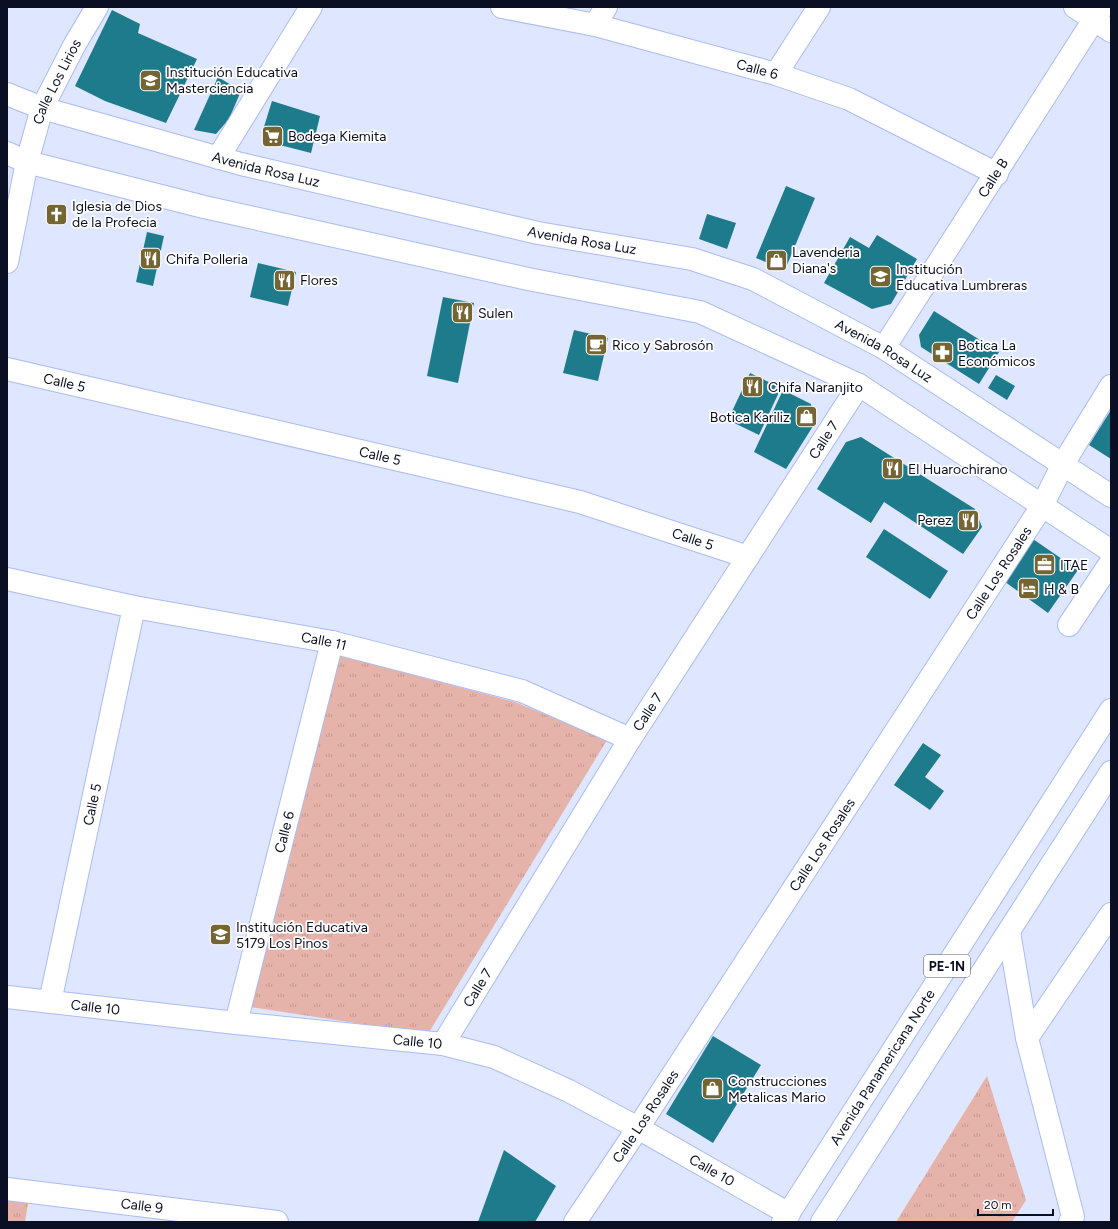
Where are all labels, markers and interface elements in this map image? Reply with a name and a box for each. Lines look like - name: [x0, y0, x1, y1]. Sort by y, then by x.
- street label: Calle Los Lirios: [30, 36, 85, 126]
- street label: Calle 6: [735, 56, 780, 83]
- place label: Institución Educativa Masterciencia: [166, 64, 298, 97]
- school or university icon: Institución Educativa Masterciencia: [138, 67, 164, 93]
- supermarket icon: Bodega Kiemita: [259, 123, 285, 149]
- place label: Bodega Kiemita: [288, 128, 386, 145]
- street label: Avenida Rosa Luz: [210, 148, 321, 191]
- street label: Calle B: [974, 155, 1012, 201]
- place label: Iglesia de Dios de la Profecia: [72, 198, 162, 231]
- church icon: Iglesia de Dios de la Profecia: [43, 201, 69, 227]
- street label: Avenida Rosa Luz: [526, 223, 638, 258]
- place label: Lavenderia Diana's: [792, 244, 860, 277]
- restaurant icon: Chifa Polleria: [137, 246, 163, 272]
- shop icon: Lavenderia Diana's: [764, 247, 790, 273]
- place label: Chifa Polleria: [166, 251, 248, 268]
- place label: Institución Educativa Lumbreras: [896, 261, 1027, 294]
- school or university icon: Institución Educativa Lumbreras: [867, 264, 893, 290]
- restaurant icon: Flores: [271, 267, 297, 293]
- place label: Flores: [300, 272, 338, 289]
- restaurant icon: Sulen: [449, 300, 475, 326]
- place label: Sulen: [478, 305, 513, 322]
- street label: Avenida Rosa Luz: [832, 316, 936, 386]
- cafe icon: Rico y Sabrosón: [584, 332, 610, 358]
- place label: Rico y Sabrosón: [612, 337, 713, 354]
- place label: Botica La Económicos: [958, 337, 1035, 370]
- pharmacy icon: Botica La Económicos: [930, 340, 956, 366]
- street label: Calle 5: [42, 370, 87, 396]
- restaurant icon: Chifa Naranjito: [740, 374, 766, 400]
- place label: Chifa Naranjito: [768, 379, 863, 396]
- shop icon: Botica Kariliz: [793, 404, 819, 430]
- place label: Botica Kariliz: [710, 409, 790, 426]
- street label: Calle 7: [805, 417, 843, 462]
- street label: Calle 5: [357, 443, 403, 469]
- restaurant icon: El Huarochirano: [880, 456, 906, 482]
- place label: El Huarochirano: [908, 461, 1008, 478]
- restaurant icon: Perez: [955, 507, 981, 533]
- place label: Perez: [917, 512, 952, 529]
- street label: Calle Los Rosales: [962, 523, 1035, 623]
- street label: Calle 5: [670, 525, 716, 554]
- office icon: ITAE: [1032, 552, 1058, 578]
- place label: ITAE: [1060, 557, 1088, 574]
- hotel icon: H & B: [1016, 576, 1042, 602]
- place label: H & B: [1044, 581, 1079, 598]
- street label: Calle 11: [300, 629, 348, 654]
- street label: Calle 7: [629, 690, 667, 734]
- street label: Calle 5: [80, 782, 105, 827]
- street label: Calle Los Rosales: [786, 795, 859, 895]
- street label: Calle 6: [271, 809, 298, 855]
- place label: Institución Educativa 5179 Los Pinos: [236, 919, 368, 952]
- school or university icon: Institución Educativa 5179 Los Pinos: [208, 922, 234, 948]
- road number: PE-1N: [924, 955, 970, 977]
- street label: Calle 7: [460, 965, 496, 1010]
- street label: Avenida Panamericana Norte: [827, 986, 939, 1148]
- street label: Calle 10: [70, 996, 121, 1019]
- street label: Calle 10: [392, 1031, 443, 1053]
- street label: Calle Los Rosales: [609, 1067, 682, 1166]
- place label: Construcciones Metalicas Mario: [728, 1073, 827, 1106]
- shop icon: Construcciones Metalicas Mario: [700, 1076, 726, 1102]
- street label: Calle 10: [686, 1151, 737, 1190]
- scale bar: [978, 1191, 1053, 1217]
- street label: Calle 9: [120, 1195, 164, 1217]
- text: 20 m: [984, 1198, 1012, 1212]

